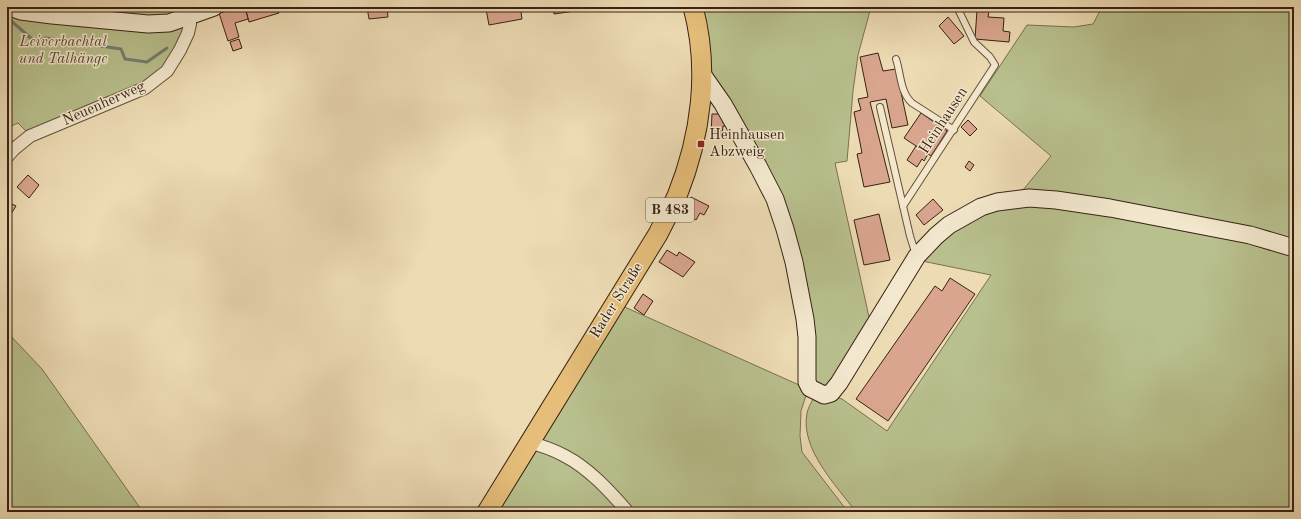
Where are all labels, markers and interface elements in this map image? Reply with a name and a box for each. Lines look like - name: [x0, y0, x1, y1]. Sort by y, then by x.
- park label: Leiverbachtal und Talhänge: [18, 35, 107, 67]
- street label: Neuenherweg: [60, 79, 148, 129]
- street label: Heinhausen: [917, 85, 971, 157]
- place label: Heinhausen Abzweig: [709, 128, 785, 160]
- marker: Heinhausen Abzweig: [696, 139, 706, 149]
- road number: B 483: [646, 198, 694, 222]
- street label: Rader Straße: [588, 260, 646, 342]

